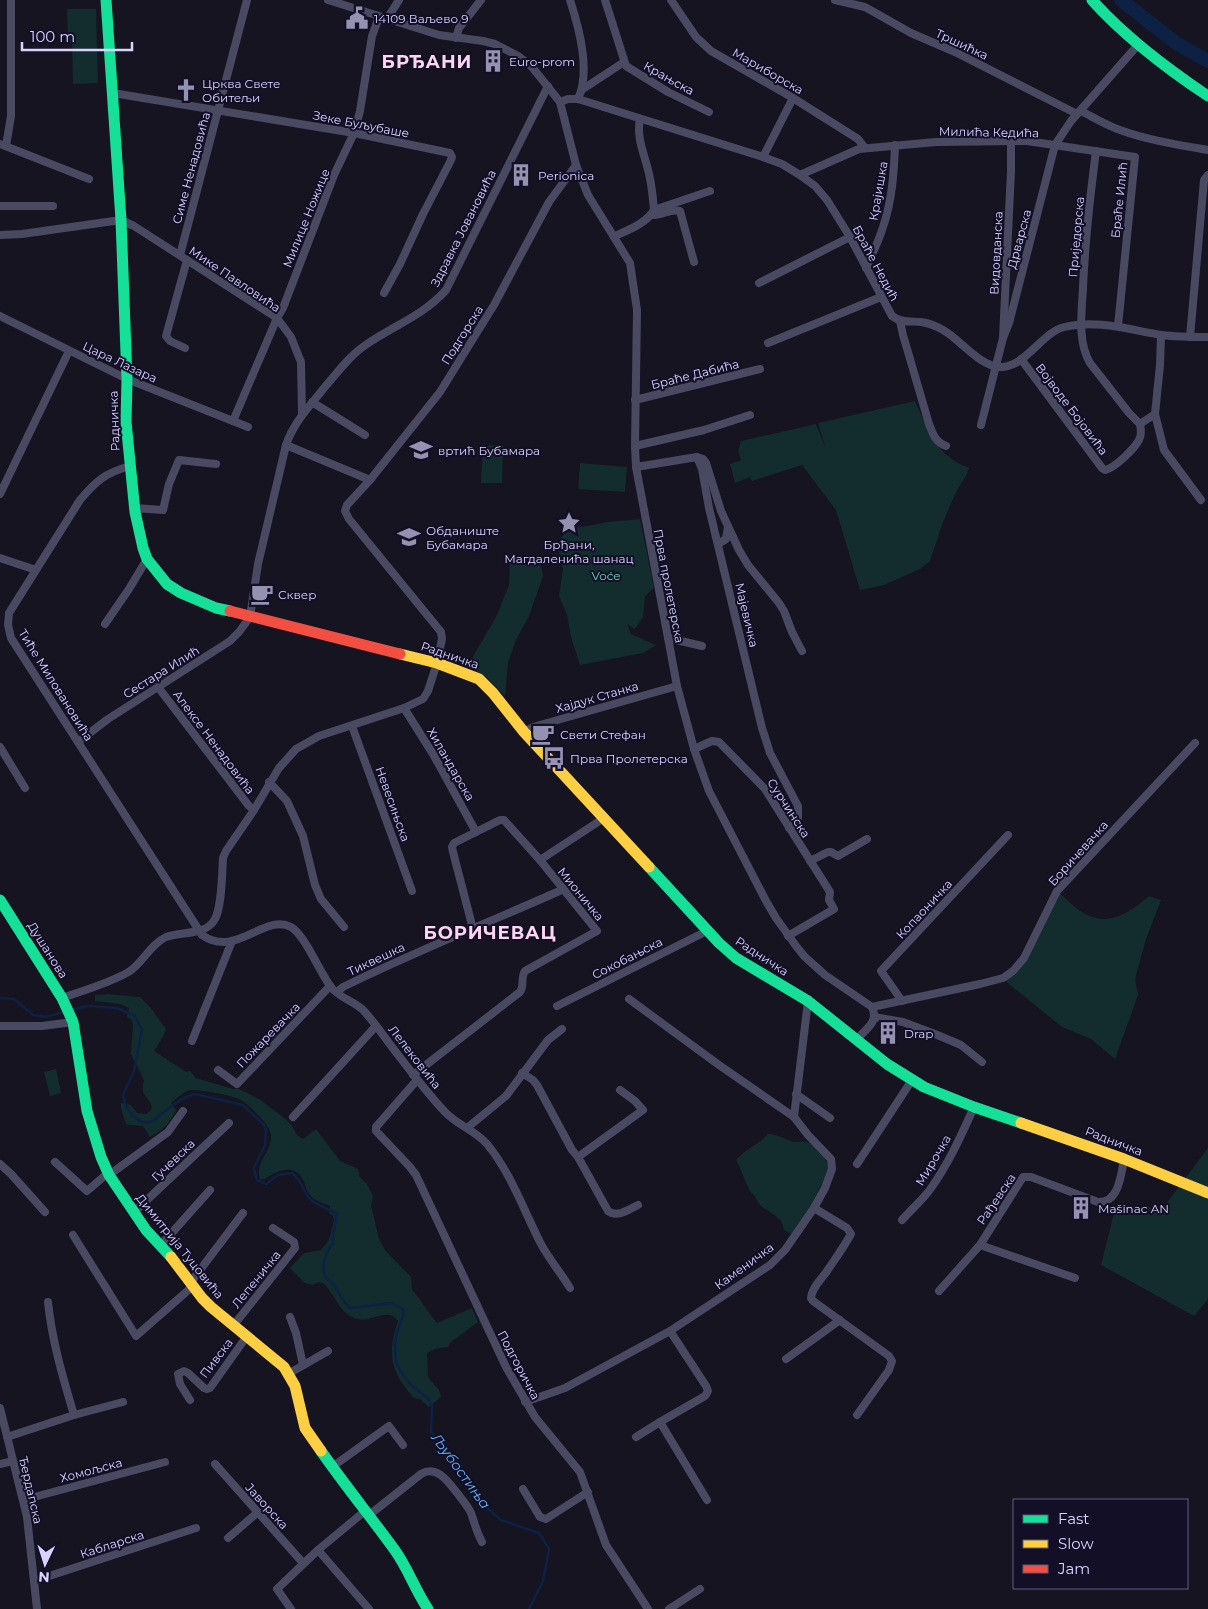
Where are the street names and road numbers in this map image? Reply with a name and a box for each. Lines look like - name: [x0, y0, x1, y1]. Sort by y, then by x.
- street label: Тршићка: [933, 25, 991, 63]
- street label: Мариборска: [730, 45, 806, 97]
- street label: Крањска: [641, 58, 697, 98]
- street label: Зеке Буљубаше: [312, 107, 410, 141]
- street label: Симе Ненадовића: [169, 110, 213, 226]
- street label: Милића Кедића: [939, 124, 1039, 140]
- street label: Крајишка: [865, 160, 891, 222]
- street label: Браће Илић: [1108, 161, 1130, 239]
- street label: Милице Ножице: [279, 166, 333, 270]
- street label: Здравка Јовановића: [427, 167, 499, 289]
- street label: Приједорска: [1065, 196, 1087, 278]
- street label: Дрварска: [1004, 208, 1034, 270]
- street label: Видовданска: [986, 211, 1006, 295]
- street label: Браће Недић: [850, 223, 902, 303]
- street label: Мике Павловића: [186, 243, 284, 315]
- street label: Подгорска: [438, 303, 486, 367]
- street label: Цара Лазара: [80, 338, 160, 386]
- street label: Браће Дабића: [649, 356, 741, 392]
- street label: Војводе Бојовића: [1033, 360, 1111, 458]
- street label: Радничка: [105, 390, 123, 452]
- street label: Прва пролетерска: [651, 528, 687, 644]
- street label: Мајевичка: [732, 581, 762, 649]
- street label: Тиће Миловановића: [15, 626, 97, 744]
- street label: Радничка: [419, 638, 481, 672]
- street label: Сестара Илић: [120, 643, 202, 701]
- street label: Хајдук Станка: [554, 678, 640, 716]
- street label: Алексе Ненадовића: [170, 687, 258, 797]
- street label: Хиландарска: [424, 725, 478, 803]
- street label: Невесињска: [372, 764, 414, 844]
- street label: Сурчинска: [764, 776, 814, 840]
- street label: Боричевачка: [1045, 817, 1111, 889]
- street label: Мионичка: [555, 864, 607, 924]
- street label: Копаоничка: [893, 876, 955, 942]
- street label: Душанова: [25, 919, 71, 981]
- street label: Радничка: [733, 933, 791, 979]
- street label: Сокобањска: [589, 934, 665, 982]
- street label: Тиквешка: [345, 939, 407, 979]
- street label: Пожаревачка: [233, 999, 303, 1071]
- street label: Лелековића: [385, 1022, 445, 1092]
- street label: Радничка: [1083, 1123, 1145, 1159]
- street label: Мирочка: [912, 1132, 954, 1188]
- street label: Гучевска: [148, 1136, 198, 1184]
- street label: Рађевска: [973, 1170, 1019, 1228]
- street label: Димитрија Туцовића: [133, 1190, 227, 1302]
- street label: Каменичка: [711, 1240, 777, 1292]
- street label: Лепеничка: [228, 1247, 284, 1311]
- street label: Подгоричка: [495, 1328, 543, 1402]
- street label: Пивска: [196, 1335, 236, 1381]
- street label: Хомољска: [58, 1454, 124, 1486]
- street label: Ђердапска: [16, 1455, 46, 1525]
- street label: Јаворска: [242, 1480, 292, 1532]
- street label: Кабларска: [78, 1527, 146, 1561]

